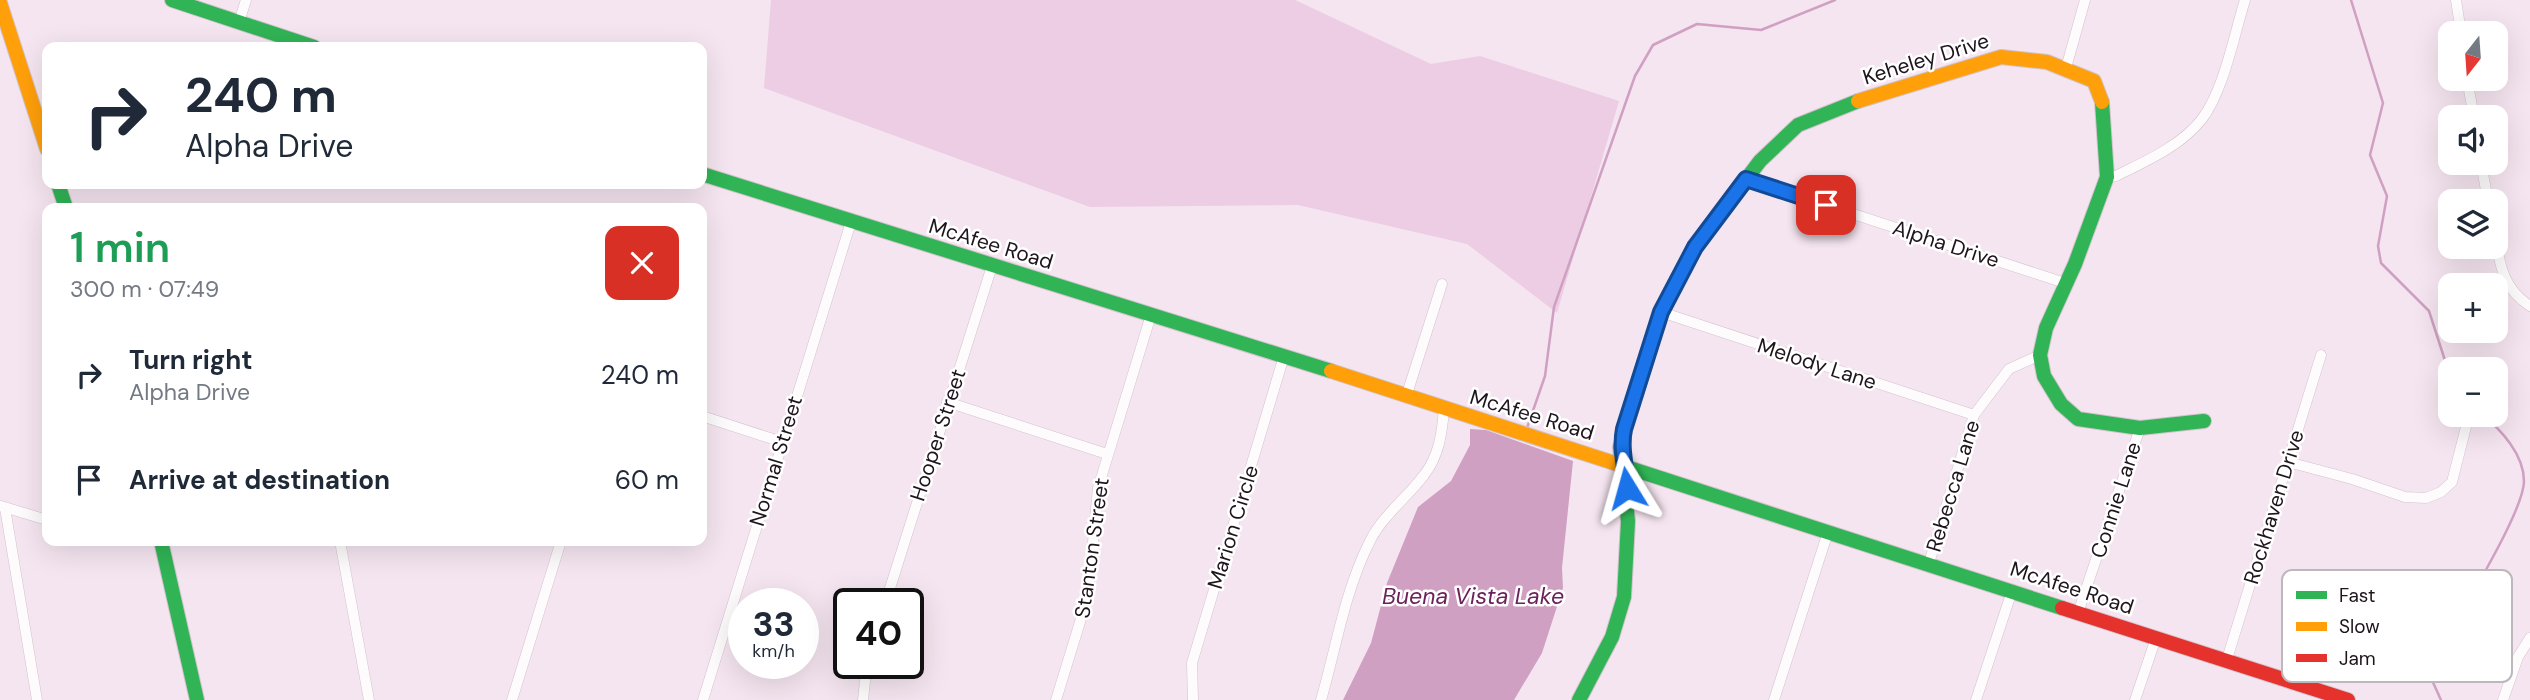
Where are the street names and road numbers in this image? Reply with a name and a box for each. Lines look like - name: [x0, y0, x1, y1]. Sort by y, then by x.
- street label: Keheley Drive: [1859, 26, 1993, 91]
- street label: McAfee Road: [926, 212, 1056, 276]
- street label: Alpha Drive: [1889, 214, 2003, 274]
- street label: Melody Lane: [1754, 332, 1880, 396]
- street label: Hooper Street: [903, 365, 973, 505]
- street label: McAfee Road: [1467, 383, 1597, 447]
- street label: Normal Street: [743, 393, 809, 529]
- street label: Rebecca Lane: [1920, 417, 1986, 555]
- street label: Rockhaven Drive: [2237, 426, 2311, 588]
- street label: Connie Lane: [2084, 438, 2148, 562]
- street label: Marion Circle: [1201, 462, 1265, 592]
- street label: Stanton Street: [1068, 476, 1116, 620]
- street label: McAfee Road: [2007, 555, 2137, 621]

